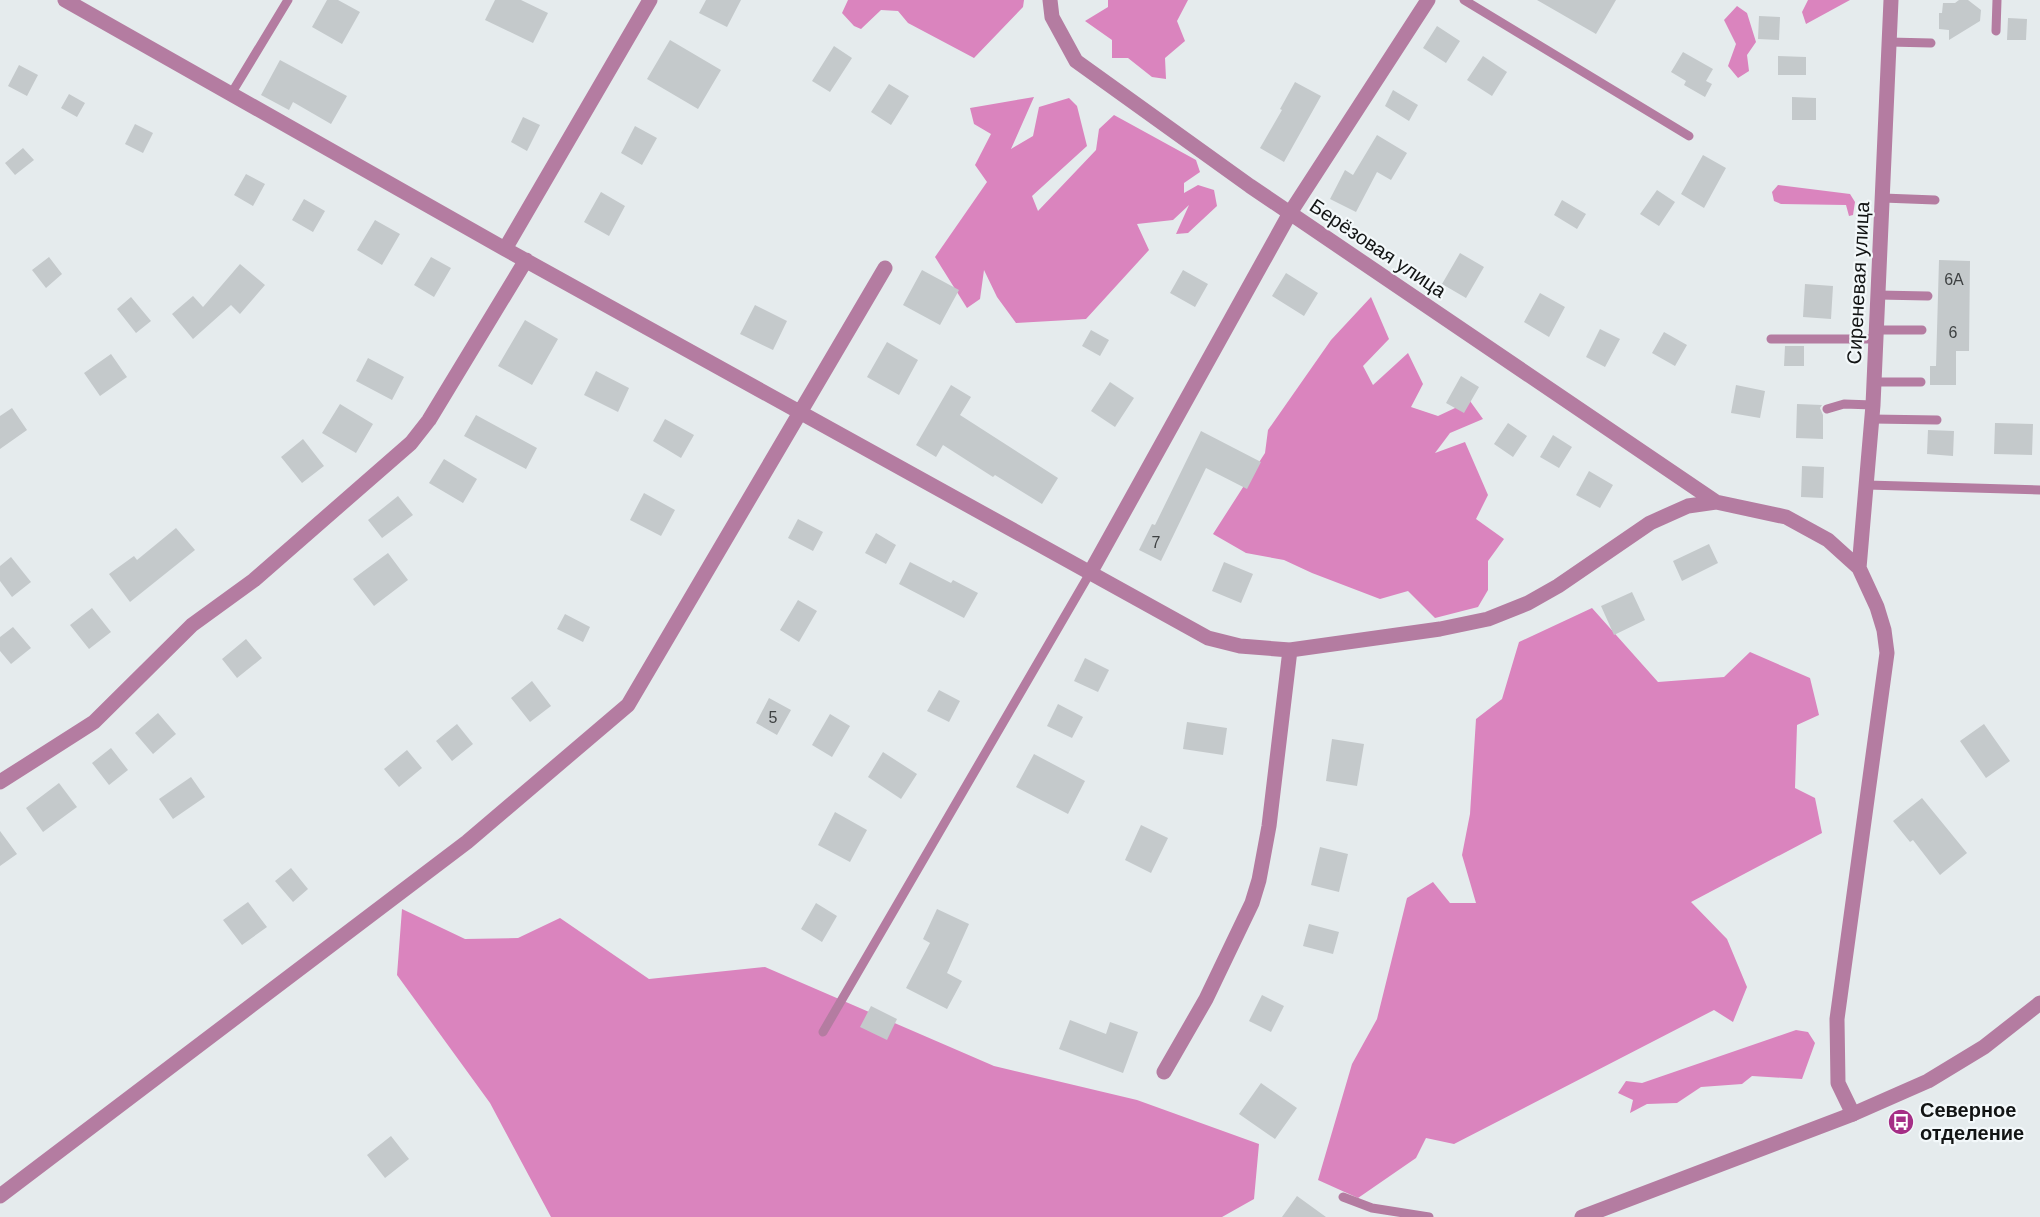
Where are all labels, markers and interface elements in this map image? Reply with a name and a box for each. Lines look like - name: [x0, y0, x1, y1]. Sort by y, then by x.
- street label: Берёзовая улица: [1306, 194, 1451, 302]
- street label: Сиреневая улица: [1843, 200, 1873, 365]
- house number: 6А: [1944, 271, 1964, 288]
- house number: 6: [1949, 324, 1958, 341]
- house number: 7: [1152, 534, 1161, 551]
- house number: 5: [769, 709, 778, 726]
- place label: Северное отделение: [1920, 1099, 2024, 1144]
- bus stop icon: Северное отделение: [1886, 1107, 1916, 1137]

